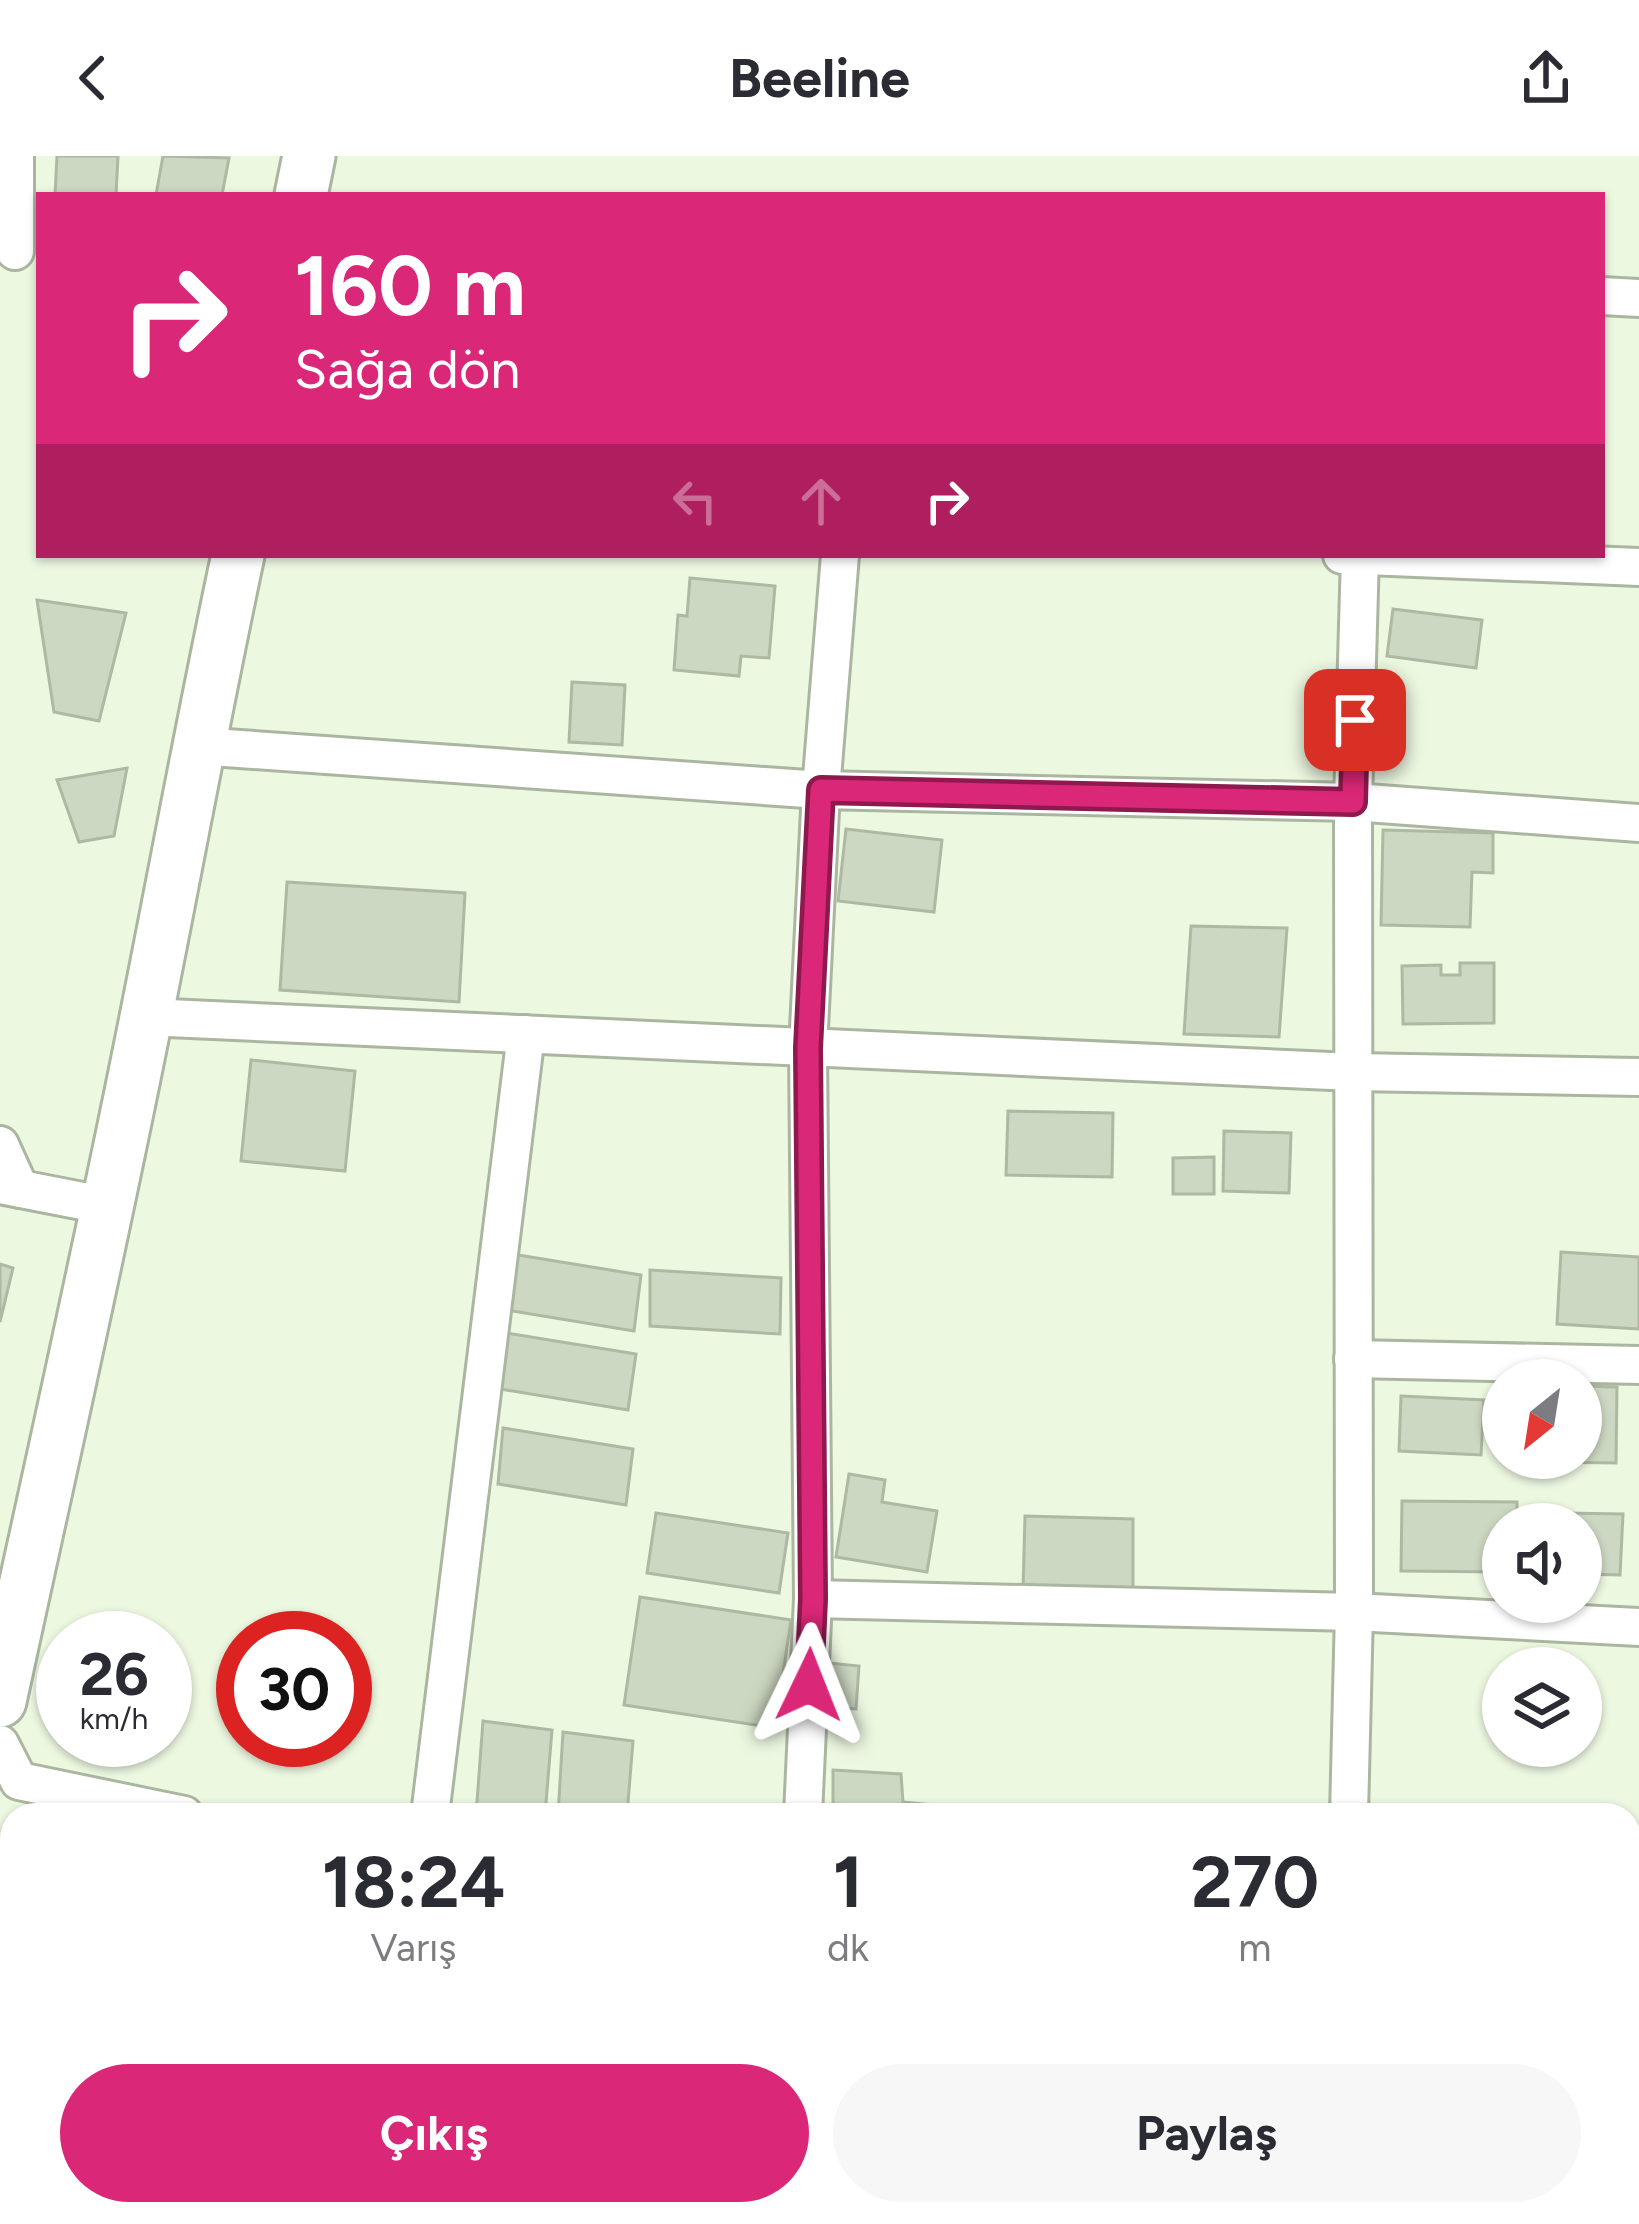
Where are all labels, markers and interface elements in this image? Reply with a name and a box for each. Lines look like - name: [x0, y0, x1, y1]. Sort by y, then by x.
- icon: back: [60, 45, 126, 111]
- icon: share: [1513, 45, 1579, 111]
- text: Beeline: [729, 46, 910, 111]
- text: 160 m: [294, 235, 526, 336]
- icon: right: [96, 240, 252, 396]
- text: Sağa dön: [294, 337, 520, 402]
- icon: left: [662, 468, 728, 534]
- icon: ahead: [788, 468, 854, 534]
- icon: right: [914, 468, 980, 534]
- pin: [1304, 669, 1406, 771]
- icon: arrive: [1322, 687, 1388, 753]
- north arrow: [1482, 1359, 1602, 1479]
- map controls: [1482, 1359, 1602, 1767]
- button: sound: [1482, 1503, 1602, 1623]
- speed limit sign: 30: [216, 1611, 372, 1767]
- position arrow: [746, 1622, 872, 1748]
- text: 26: [79, 1638, 149, 1710]
- button: layers: [1482, 1647, 1602, 1767]
- text: km/h: [80, 1700, 148, 1737]
- text: 18:24: [322, 1839, 505, 1925]
- text: 1: [833, 1839, 863, 1925]
- text: 270: [1191, 1839, 1319, 1925]
- text: Varış: [371, 1924, 457, 1971]
- text: dk: [827, 1924, 869, 1971]
- text: m: [1238, 1924, 1272, 1971]
- button: Çıkış: [60, 2064, 809, 2202]
- button: Paylaş: [833, 2064, 1581, 2202]

